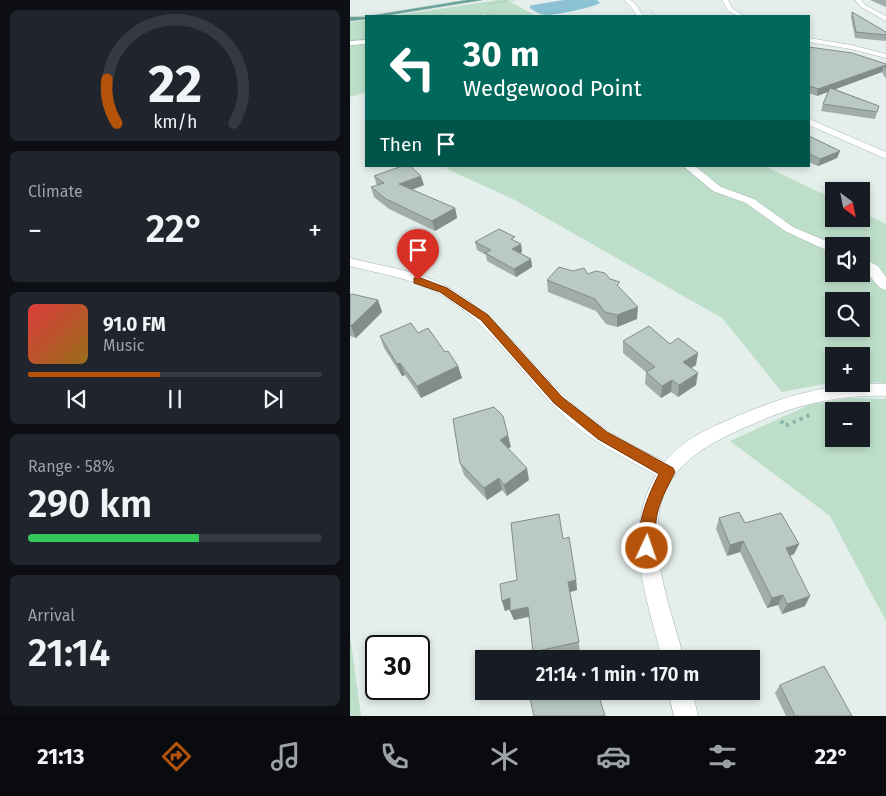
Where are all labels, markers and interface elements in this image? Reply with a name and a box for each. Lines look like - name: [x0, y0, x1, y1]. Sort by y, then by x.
- text: 30 m: [463, 33, 540, 75]
- icon: left: [380, 35, 445, 100]
- text: 22: [148, 53, 202, 116]
- text: Wedgewood Point: [463, 75, 642, 102]
- text: km/h: [153, 111, 197, 133]
- icon: arrive: [432, 130, 460, 158]
- text: Then: [380, 133, 422, 156]
- text: Climate: [28, 182, 83, 201]
- north arrow: [825, 182, 870, 228]
- map controls: [825, 182, 870, 447]
- text: 22°: [146, 206, 204, 252]
- text: −: [28, 214, 42, 247]
- text: +: [308, 214, 322, 247]
- pin: [397, 229, 439, 280]
- icon: arrive: [404, 236, 432, 264]
- button: sound: [825, 237, 870, 282]
- button: search: [825, 292, 870, 337]
- text: 91.0 FM: [103, 313, 166, 336]
- text: Music: [103, 336, 144, 355]
- button: +: [825, 347, 870, 392]
- icon: previous: [63, 385, 91, 413]
- icon: pause: [161, 385, 189, 413]
- icon: next: [259, 385, 287, 413]
- button: −: [825, 402, 870, 447]
- text: Range · 58%: [28, 457, 115, 476]
- text: 290 km: [28, 481, 152, 527]
- position arrow: [620, 521, 672, 573]
- text: Arrival: [28, 606, 75, 625]
- text: 21:14: [28, 630, 110, 676]
- speed limit sign: 30: [365, 635, 430, 700]
- text: 21:14 · 1 min · 170 m: [536, 663, 699, 686]
- icon: directions: [159, 739, 194, 774]
- icon: music: [268, 739, 303, 774]
- icon: phone: [377, 739, 412, 774]
- icon: climate: [487, 739, 522, 774]
- icon: car: [596, 739, 631, 774]
- icon: filters: [705, 739, 740, 774]
- text: 21:13: [37, 743, 84, 770]
- text: 22°: [815, 743, 849, 770]

